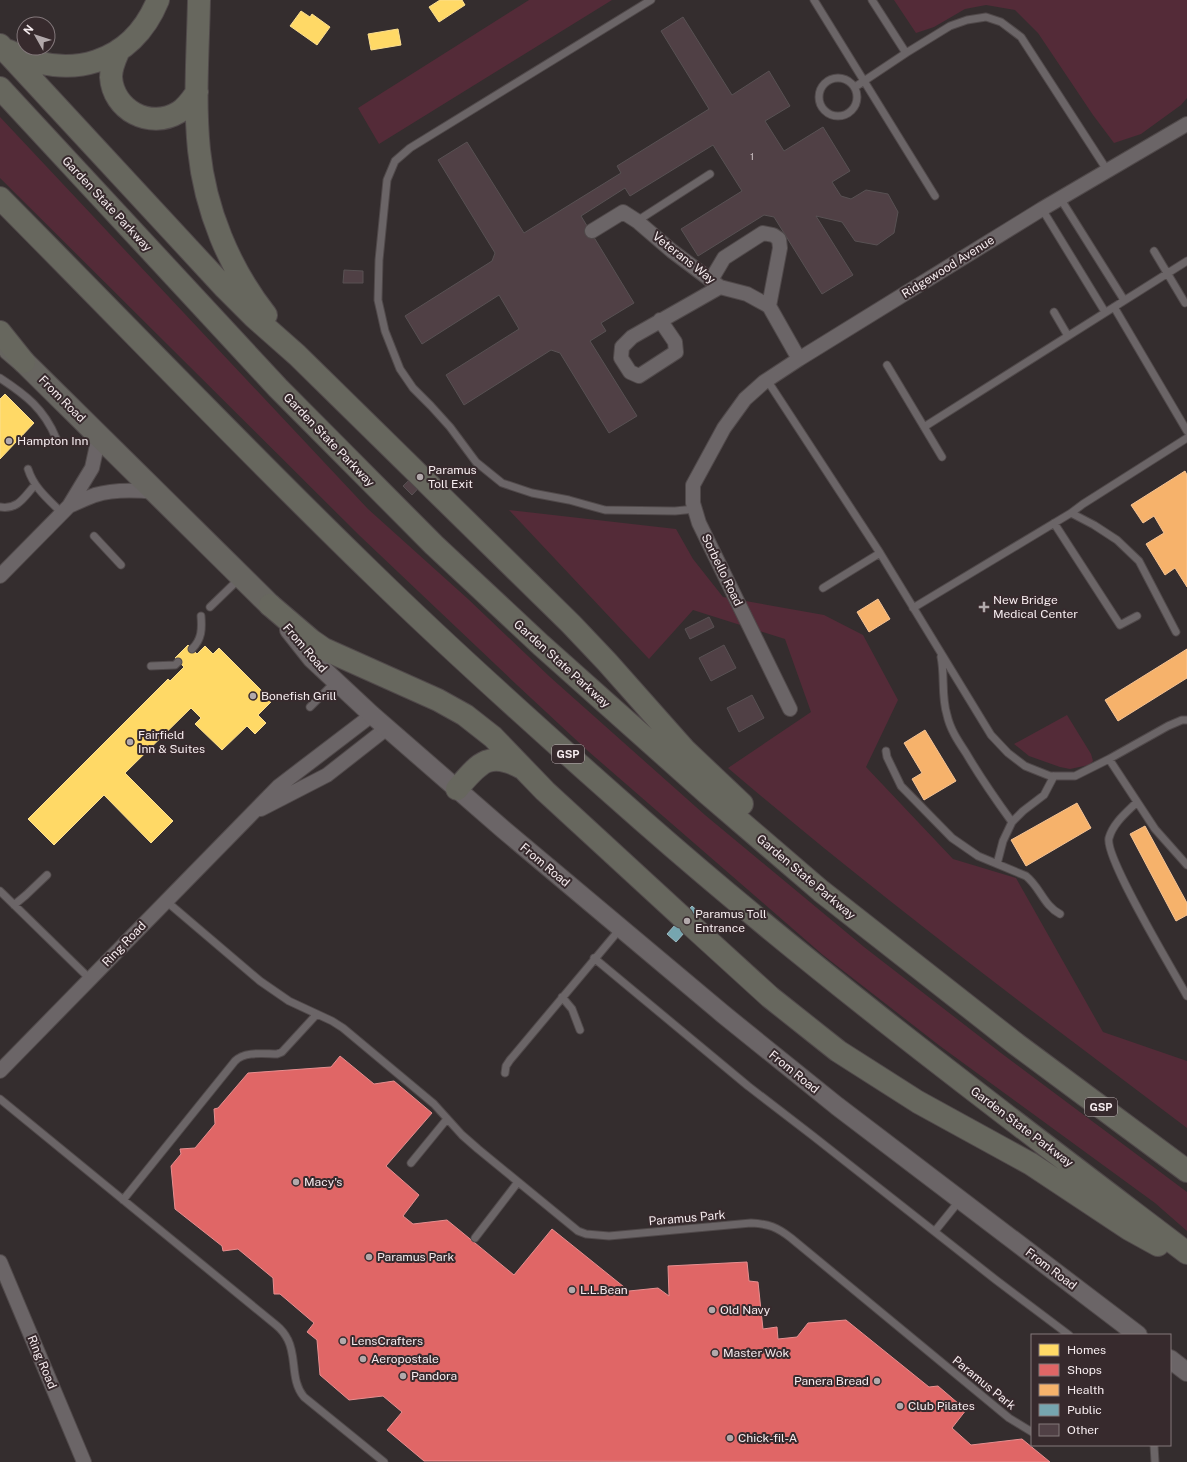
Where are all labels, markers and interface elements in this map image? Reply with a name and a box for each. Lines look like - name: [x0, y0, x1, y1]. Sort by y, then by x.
- north arrow: [16, 16, 56, 56]
- text: N: [21, 23, 36, 37]
- house number: 1: [750, 150, 754, 162]
- street label: Garden State Parkway: [59, 154, 155, 255]
- street label: Veterans Way: [650, 229, 719, 287]
- street label: Ridgewood Avenue: [899, 233, 997, 301]
- street label: From Road: [36, 373, 88, 425]
- street label: Garden State Parkway: [281, 390, 378, 490]
- place label: Hampton Inn: [17, 434, 88, 448]
- marker: Hampton Inn: [4, 436, 14, 446]
- place label: Paramus Toll Exit: [428, 463, 477, 491]
- marker: Paramus Toll Exit: [415, 472, 425, 482]
- street label: Sorbello Road: [699, 532, 745, 608]
- place label: New Bridge Medical Center: [993, 593, 1078, 621]
- marker: New Bridge Medical Center: [978, 601, 990, 613]
- street label: Garden State Parkway: [511, 617, 613, 711]
- street label: From Road: [280, 621, 330, 675]
- place label: Bonefish Grill: [261, 689, 337, 703]
- marker: Bonefish Grill: [248, 691, 258, 701]
- place label: Fairfield Inn & Suites: [138, 728, 205, 756]
- marker: Fairfield Inn & Suites: [125, 737, 135, 747]
- road number: GSP: [552, 745, 584, 763]
- street label: Garden State Parkway: [754, 832, 859, 923]
- street label: From Road: [517, 840, 573, 890]
- place label: Paramus Toll Entrance: [695, 907, 767, 935]
- marker: Paramus Toll Entrance: [682, 916, 692, 926]
- street label: Ring Road: [99, 919, 149, 969]
- street label: From Road: [766, 1048, 822, 1096]
- street label: Garden State Parkway: [968, 1084, 1076, 1170]
- road number: GSP: [1085, 1098, 1117, 1116]
- place label: Macy's: [304, 1175, 342, 1189]
- marker: Macy's: [291, 1177, 301, 1187]
- street label: Paramus Park: [648, 1208, 726, 1228]
- street label: From Road: [1023, 1245, 1079, 1293]
- place label: Paramus Park: [377, 1250, 454, 1264]
- marker: Paramus Park: [364, 1252, 374, 1262]
- place label: L.L.Bean: [580, 1283, 628, 1297]
- marker: L.L.Bean: [567, 1285, 577, 1295]
- place label: Old Navy: [720, 1303, 771, 1317]
- marker: Old Navy: [707, 1305, 717, 1315]
- street label: Ring Road: [24, 1333, 60, 1391]
- place label: LensCrafters: [351, 1334, 423, 1348]
- legend: [1031, 1334, 1171, 1446]
- marker: LensCrafters: [338, 1336, 348, 1346]
- text: Homes: [1067, 1343, 1106, 1357]
- place label: Master Wok: [723, 1346, 789, 1360]
- marker: Master Wok: [710, 1348, 720, 1358]
- place label: Aeropostale: [371, 1352, 439, 1366]
- street label: Paramus Park: [950, 1353, 1019, 1413]
- marker: Aeropostale: [358, 1354, 368, 1364]
- text: Shops: [1067, 1363, 1102, 1377]
- place label: Pandora: [411, 1369, 457, 1383]
- marker: Pandora: [398, 1371, 408, 1381]
- place label: Panera Bread: [794, 1374, 869, 1388]
- marker: Panera Bread: [872, 1376, 882, 1386]
- text: Health: [1067, 1383, 1104, 1397]
- place label: Club Pilates: [908, 1399, 975, 1413]
- marker: Club Pilates: [895, 1401, 905, 1411]
- text: Public: [1067, 1403, 1102, 1417]
- text: Other: [1067, 1423, 1099, 1437]
- place label: Chick-fil-A: [738, 1431, 798, 1445]
- marker: Chick-fil-A: [725, 1433, 735, 1443]

